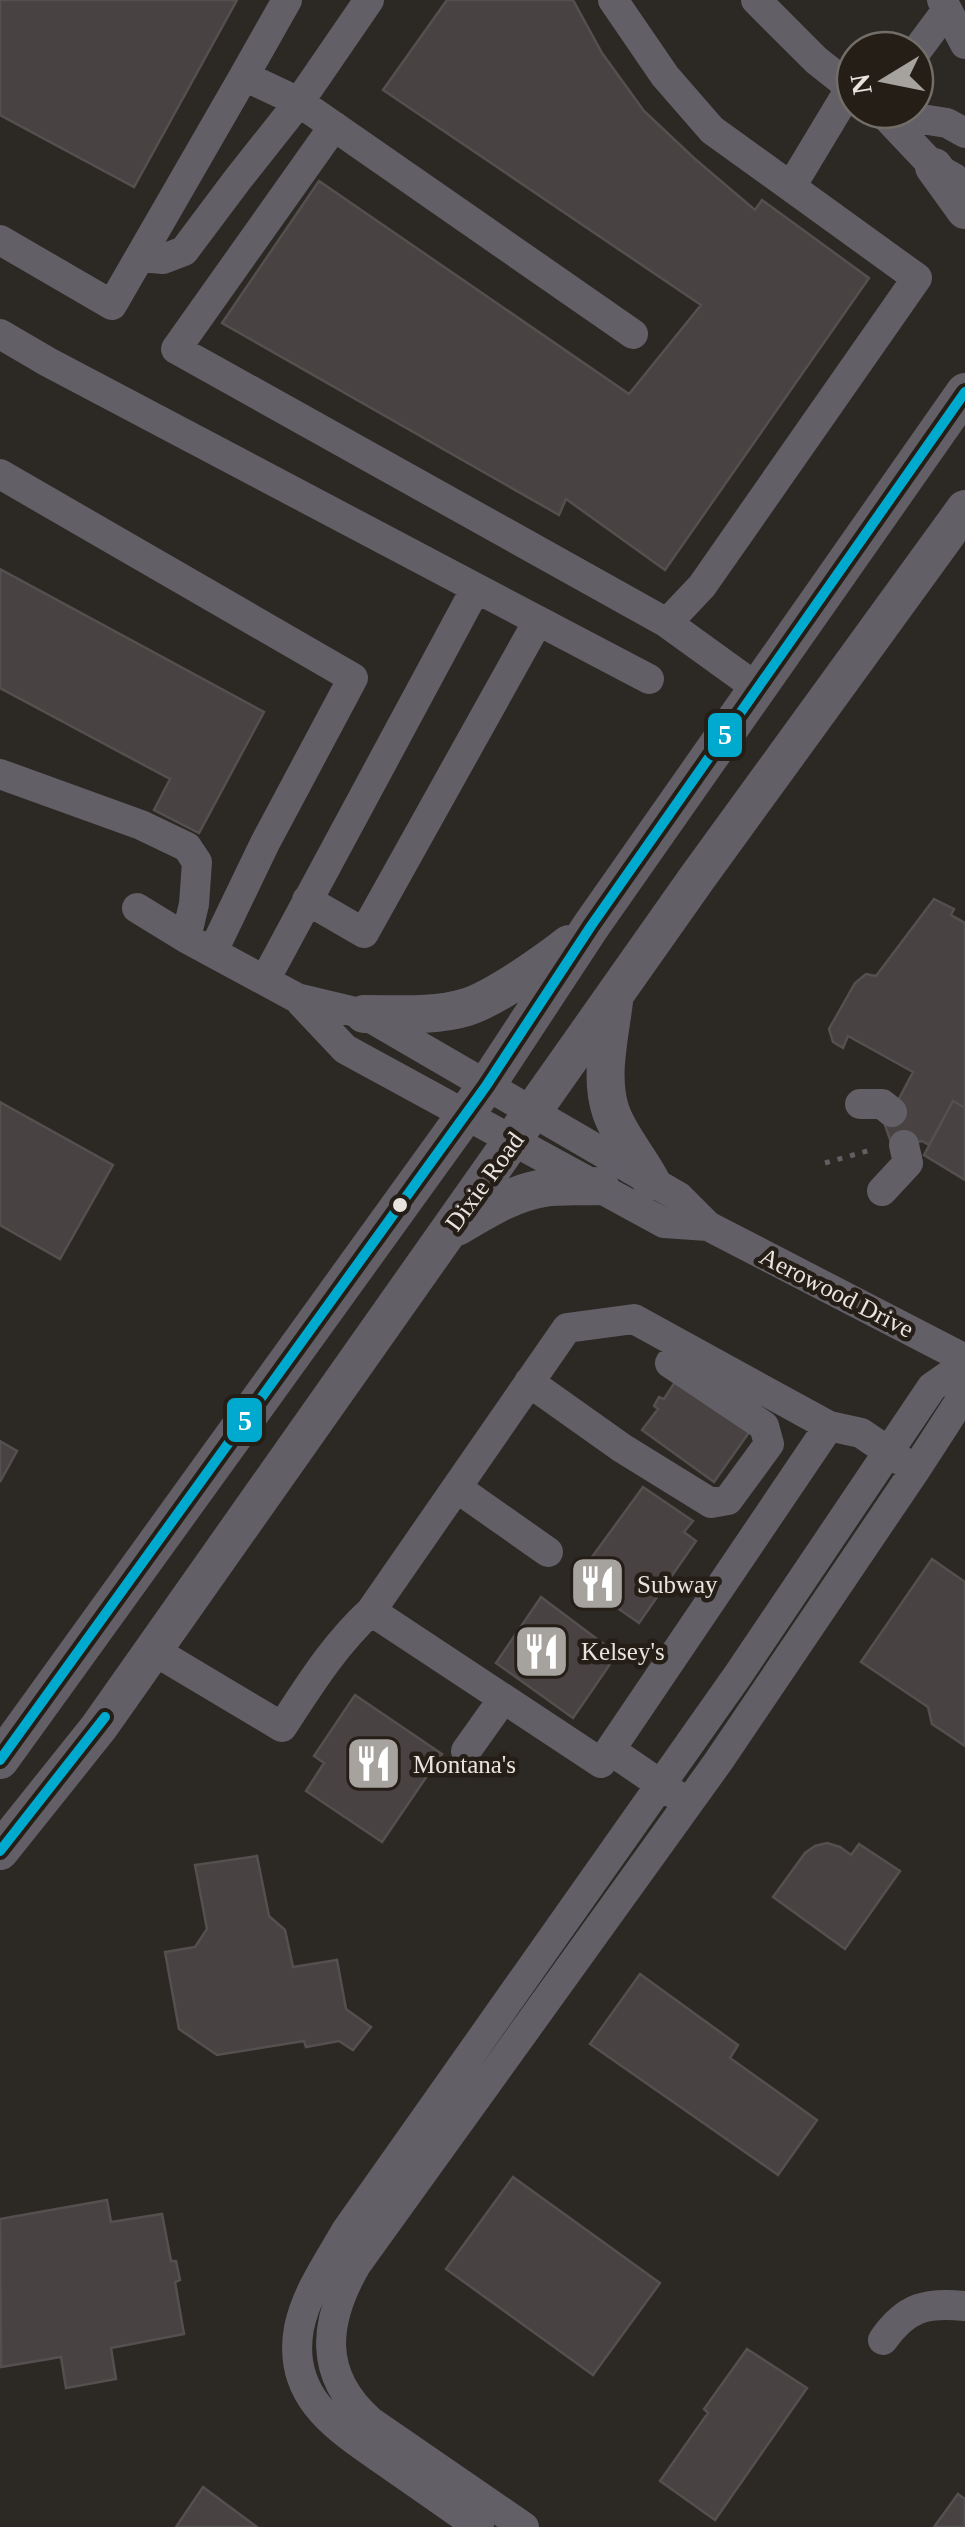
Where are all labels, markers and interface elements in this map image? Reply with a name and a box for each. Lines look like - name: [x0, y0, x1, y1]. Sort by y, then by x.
- north arrow: [835, 30, 935, 130]
- text: N: [844, 72, 878, 97]
- line badge: 5: [706, 711, 744, 759]
- text: 5: [718, 719, 732, 750]
- street label: Dixie Road: [440, 1127, 529, 1236]
- unlabelled marker: [390, 1195, 410, 1215]
- street label: Aerowood Drive: [755, 1242, 918, 1343]
- line badge: 5: [225, 1396, 264, 1444]
- text: 5: [238, 1405, 252, 1436]
- restaurant icon: Subway: [568, 1554, 628, 1614]
- place label: Subway: [637, 1571, 718, 1598]
- restaurant icon: Kelsey's: [512, 1621, 572, 1681]
- place label: Kelsey's: [581, 1638, 665, 1665]
- restaurant icon: Montana's: [344, 1734, 404, 1794]
- place label: Montana's: [413, 1751, 516, 1778]

